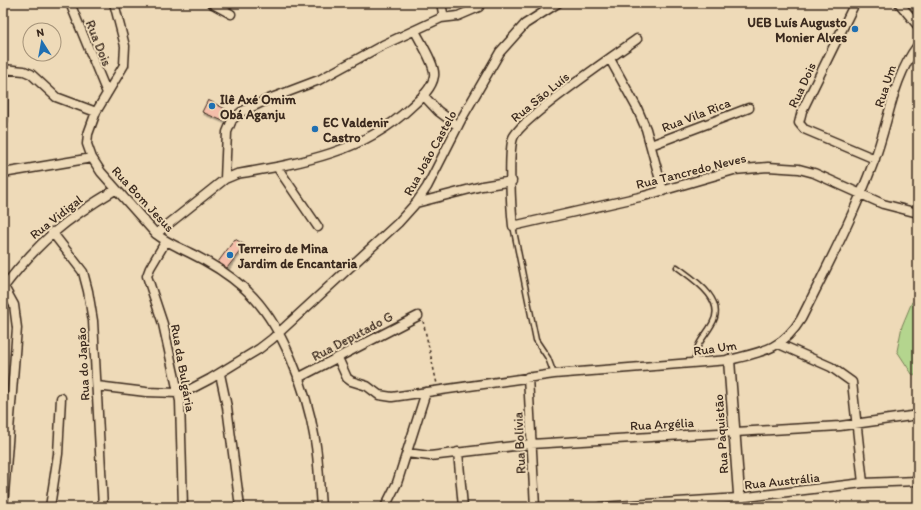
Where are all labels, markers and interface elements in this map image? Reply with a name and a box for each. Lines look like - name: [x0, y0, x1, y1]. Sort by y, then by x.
- place label: UEB Luís Augusto Monier Alves: [747, 15, 847, 45]
- street label: Rua Dois: [83, 18, 115, 68]
- north arrow: [22, 22, 62, 62]
- marker: UEB Luís Augusto Monier Alves: [850, 24, 860, 34]
- text: N: [35, 26, 45, 40]
- street label: Rua Dois: [785, 60, 819, 110]
- street label: Rua Um: [871, 63, 899, 109]
- street label: Rua São Luís: [508, 69, 572, 125]
- place label: Ilê Axé Omim Obá Aganju: [220, 92, 296, 123]
- street label: Rua Vila Rica: [659, 95, 733, 135]
- marker: Ilê Axé Omim Obá Aganju: [207, 101, 217, 111]
- street label: Rua João Castelo: [400, 107, 460, 198]
- place label: EC Valdenir Castro: [323, 115, 389, 145]
- marker: EC Valdenir Castro: [310, 124, 320, 134]
- street label: Rua Tancredo Neves: [634, 150, 748, 192]
- street label: Rua Bom Jesus: [109, 163, 177, 235]
- street label: Rua Vidigal: [27, 192, 85, 242]
- place label: Terreiro de Mina Jardim de Encantaria: [237, 241, 358, 271]
- marker: Terreiro de Mina Jardim de Encantaria: [225, 250, 235, 260]
- street label: Rua Deputado G: [309, 308, 395, 364]
- street label: Rua da Bulgária: [168, 323, 198, 413]
- street label: Rua do Japão: [74, 326, 92, 401]
- street label: Rua Um: [692, 338, 738, 358]
- street label: Rua Paquistão: [711, 393, 731, 474]
- street label: Rua Bolívia: [510, 411, 528, 474]
- street label: Rua Argélia: [630, 415, 695, 433]
- street label: Rua Austrália: [743, 470, 821, 492]

